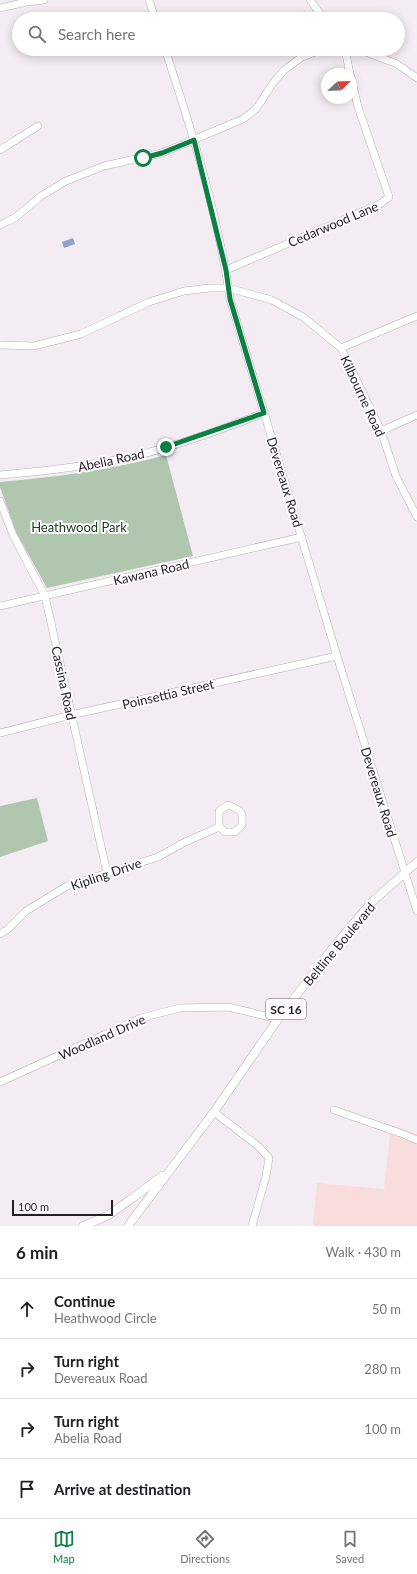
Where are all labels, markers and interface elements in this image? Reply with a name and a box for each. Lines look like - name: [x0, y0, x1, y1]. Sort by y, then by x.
- search box: [12, 12, 405, 56]
- icon: search: [26, 23, 48, 45]
- text: Search here: [58, 25, 135, 43]
- north arrow: [321, 68, 357, 104]
- route start: [134, 149, 152, 167]
- street label: Cedarwood Lane: [285, 198, 381, 250]
- street label: Kilbourne Road: [337, 353, 389, 439]
- street label: Devereaux Road: [264, 435, 306, 529]
- route end: [157, 438, 175, 456]
- street label: Abelia Road: [76, 445, 146, 475]
- park label: Heathwood Park: [31, 519, 127, 535]
- street label: Kawana Road: [111, 555, 191, 589]
- street label: Cassina Road: [48, 644, 80, 722]
- street label: Poinsettia Street: [121, 676, 216, 712]
- street label: Devereaux Road: [358, 745, 400, 839]
- street label: Kipling Drive: [69, 854, 143, 894]
- street label: Beltline Boulevard: [299, 899, 379, 989]
- road number: SC 16: [266, 999, 306, 1019]
- street label: Woodland Drive: [56, 1011, 148, 1063]
- scale bar: [12, 1198, 113, 1217]
- text: 100 m: [18, 1200, 49, 1213]
- text: 6 min: [16, 1242, 58, 1263]
- text: Walk · 430 m: [325, 1244, 401, 1260]
- text: Continue: [54, 1292, 115, 1310]
- icon: ahead: [16, 1298, 38, 1320]
- text: 50 m: [372, 1301, 401, 1317]
- text: Heathwood Circle: [54, 1310, 157, 1326]
- text: Turn right: [54, 1352, 119, 1370]
- icon: right: [16, 1358, 38, 1380]
- text: 280 m: [364, 1361, 401, 1377]
- text: Devereaux Road: [54, 1370, 148, 1386]
- text: Turn right: [54, 1412, 119, 1430]
- icon: right: [16, 1418, 38, 1440]
- text: 100 m: [364, 1421, 401, 1437]
- text: Abelia Road: [54, 1430, 122, 1446]
- icon: arrive: [16, 1478, 38, 1500]
- text: Arrive at destination: [54, 1480, 191, 1498]
- tab: Map: [53, 1528, 75, 1565]
- tab: Directions: [180, 1528, 230, 1565]
- tab: Saved: [335, 1528, 364, 1565]

